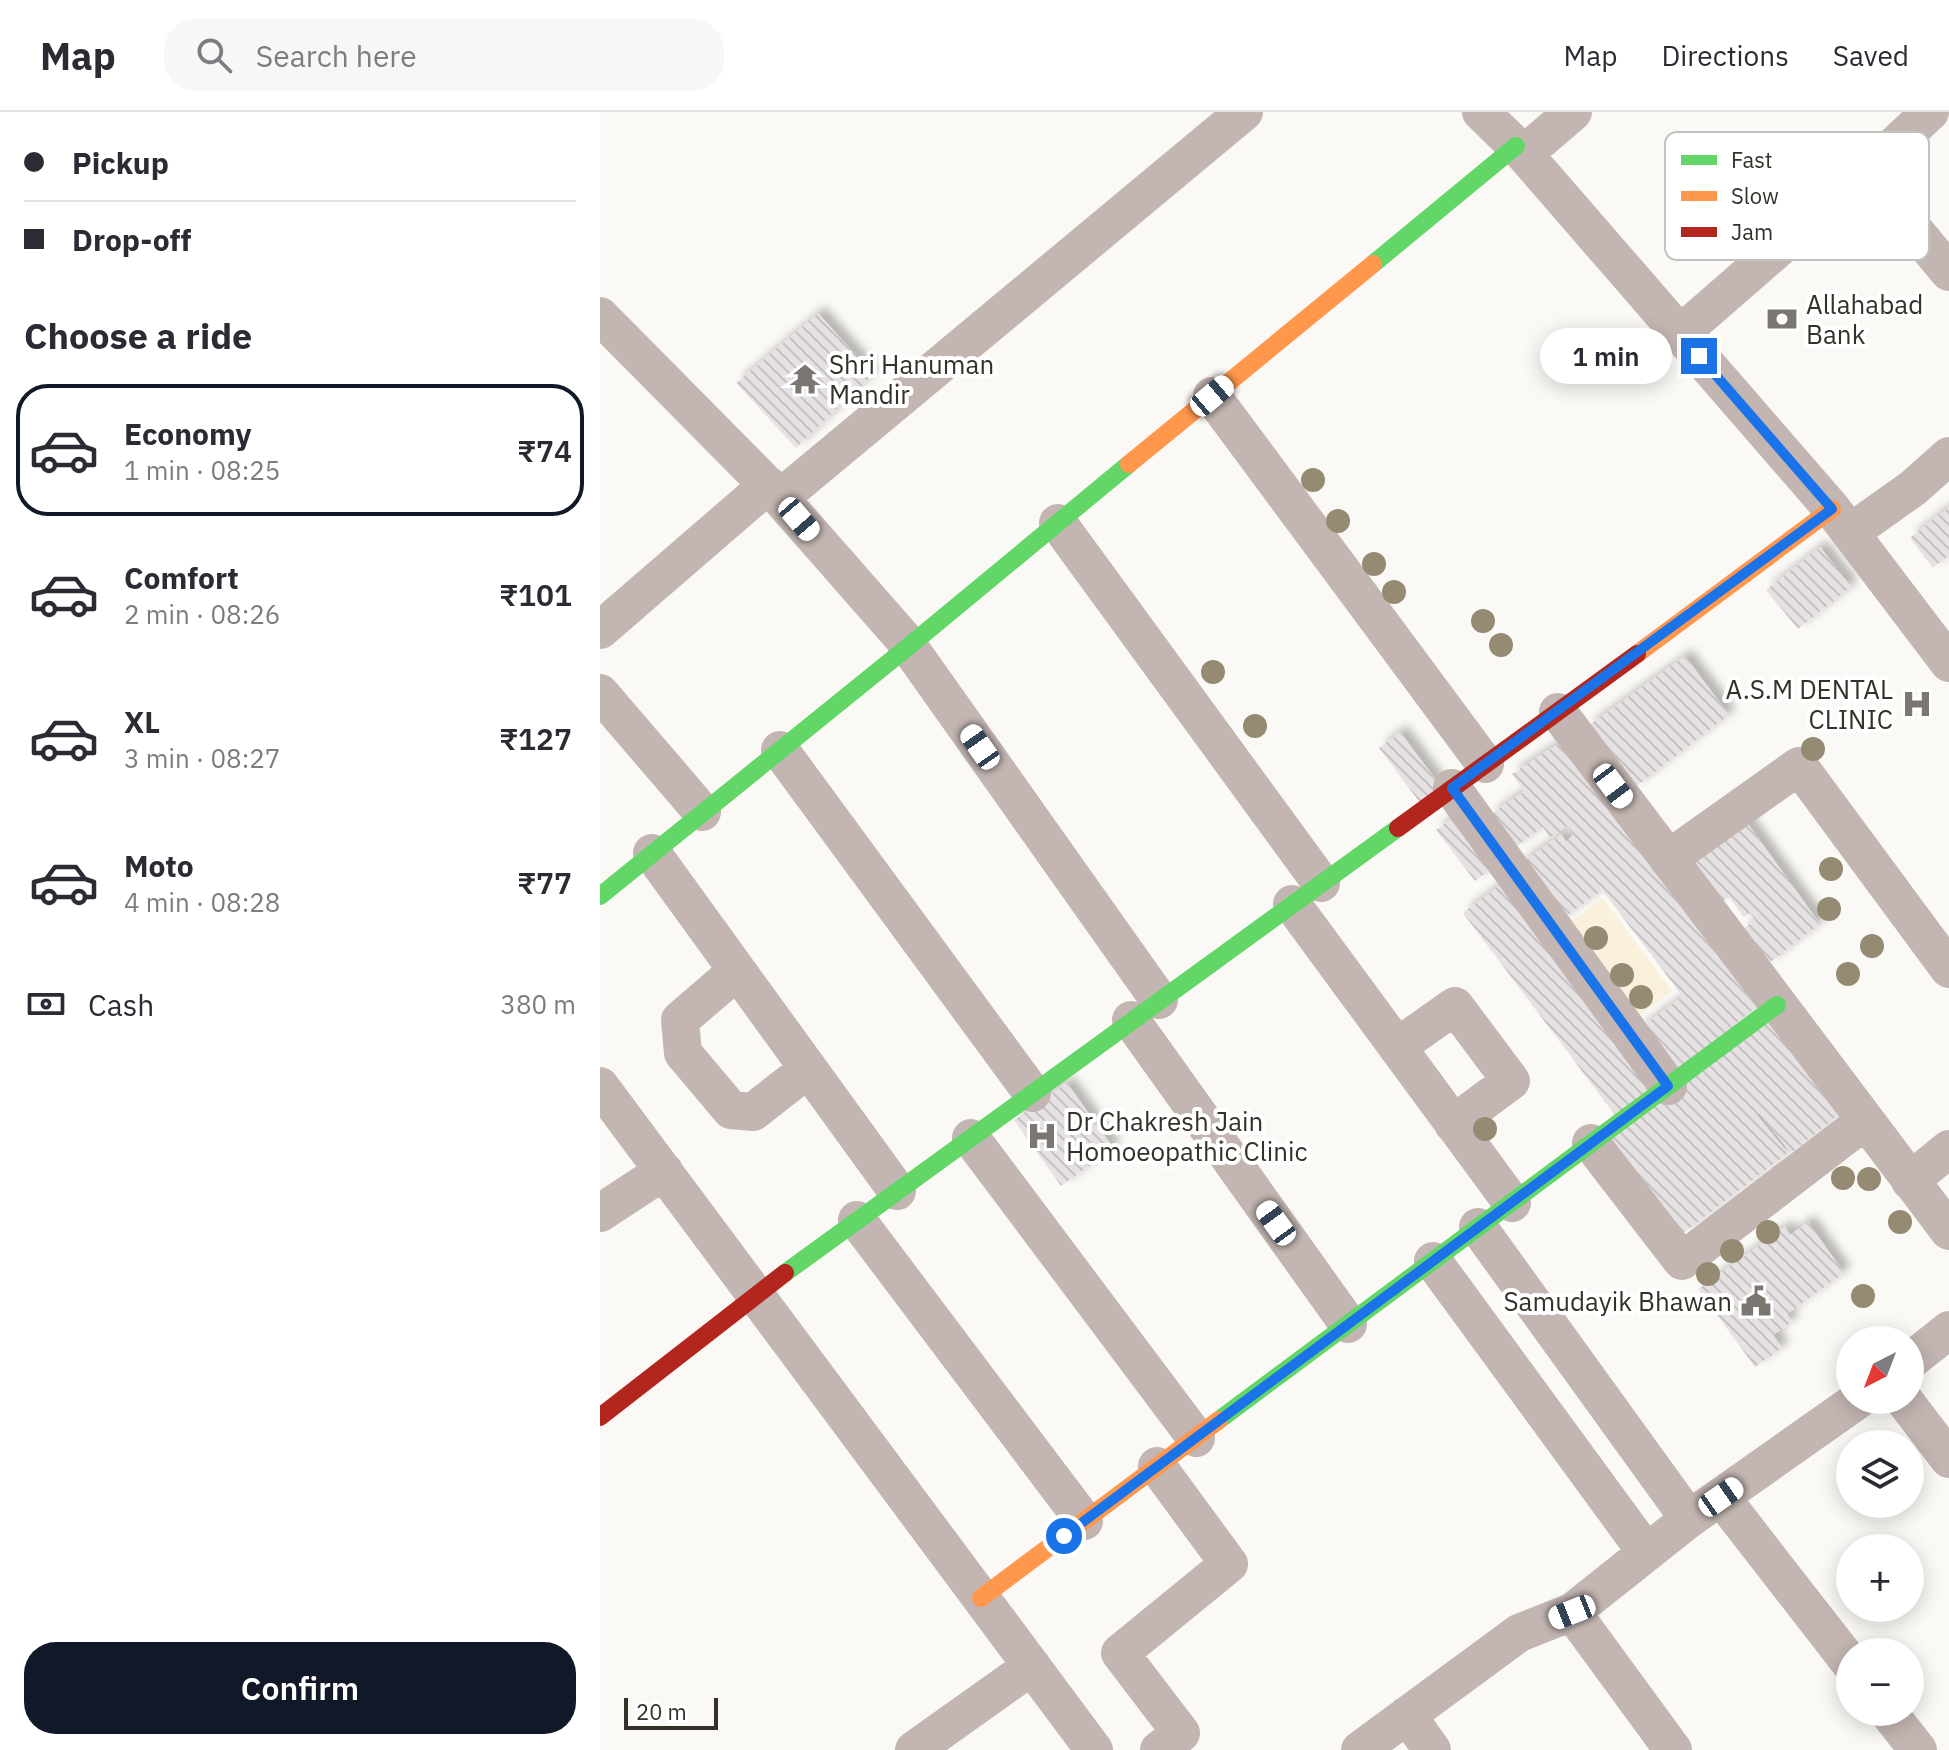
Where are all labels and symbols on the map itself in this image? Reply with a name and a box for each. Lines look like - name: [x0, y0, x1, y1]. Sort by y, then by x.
- legend: [1665, 132, 1929, 260]
- text: Fast: [1731, 145, 1772, 174]
- text: Slow: [1731, 181, 1779, 210]
- text: Jam: [1731, 217, 1773, 246]
- place label: Allahabad Bank: [1806, 287, 1923, 351]
- bank icon: Allahabad Bank: [1765, 302, 1799, 336]
- callout: 1 min: [1539, 328, 1671, 384]
- route end: [1681, 338, 1717, 374]
- place label: Shri Hanuman Mandir: [829, 347, 994, 411]
- temple icon: Shri Hanuman Mandir: [788, 362, 822, 396]
- car: [1186, 371, 1238, 421]
- car: [774, 493, 824, 545]
- place label: A.S.M DENTAL CLINIC: [1726, 672, 1893, 736]
- hospital icon: A.S.M DENTAL CLINIC: [1900, 687, 1934, 721]
- car: [956, 720, 1004, 774]
- car: [1589, 760, 1637, 812]
- place label: Dr Chakresh Jain Homoeopathic Clinic: [1066, 1104, 1308, 1168]
- hospital icon: Dr Chakresh Jain Homoeopathic Clinic: [1025, 1119, 1059, 1153]
- car: [1252, 1197, 1300, 1249]
- place label: Samudayik Bhawan: [1503, 1284, 1732, 1318]
- public building icon: Samudayik Bhawan: [1739, 1284, 1773, 1318]
- north arrow: [1836, 1326, 1924, 1414]
- car: [1694, 1473, 1748, 1521]
- route start: [1046, 1518, 1082, 1554]
- car: [1545, 1592, 1599, 1632]
- scale bar: [624, 1694, 718, 1730]

